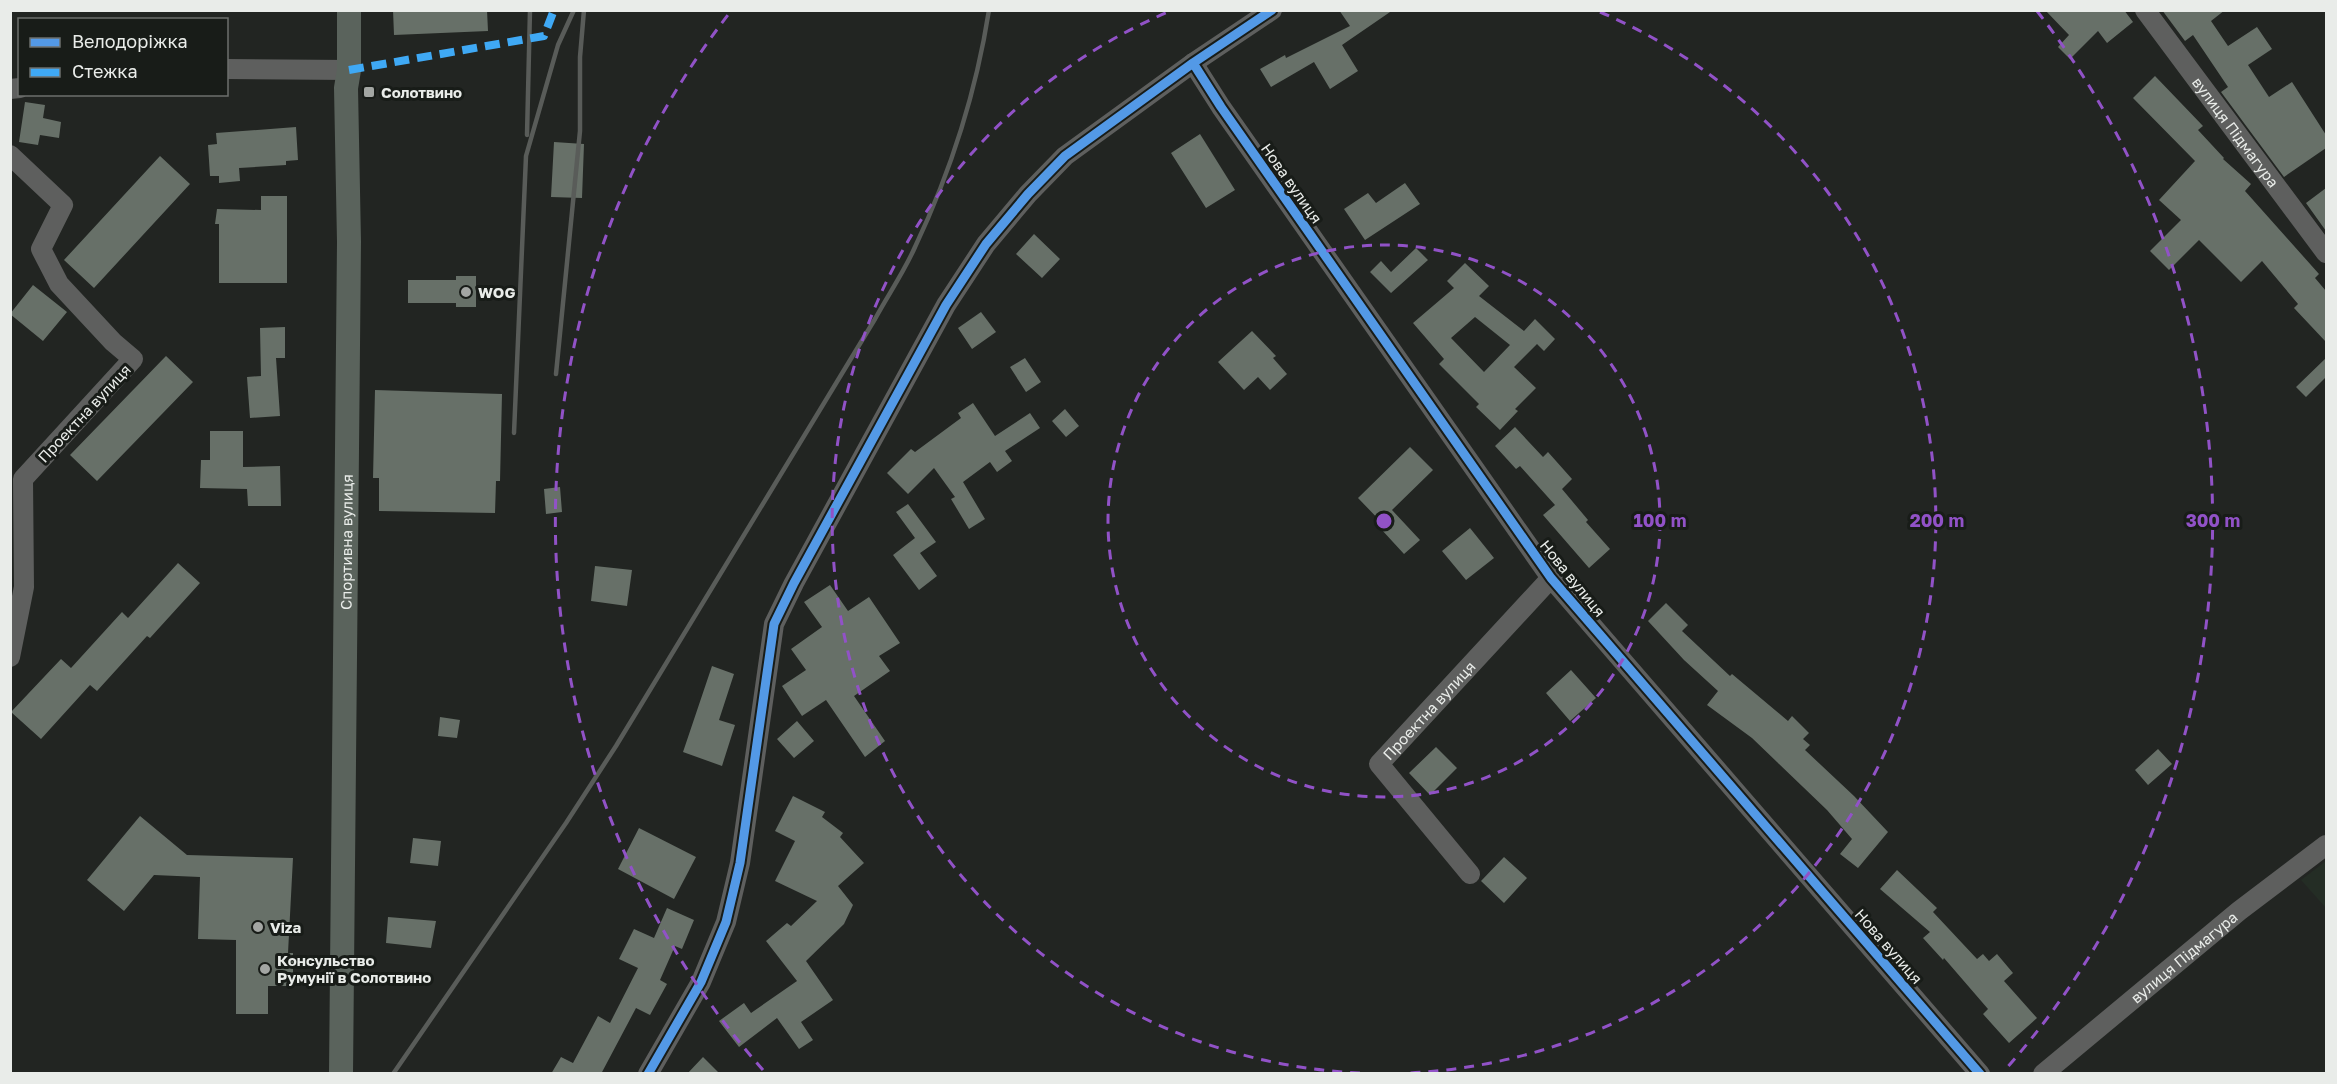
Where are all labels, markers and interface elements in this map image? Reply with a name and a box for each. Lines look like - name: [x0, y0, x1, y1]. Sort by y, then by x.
- legend: [18, 18, 228, 96]
- text: Велодоріжка: [72, 30, 188, 52]
- text: Стежка: [72, 60, 138, 82]
- street label: вулиця Підмагура: [2189, 73, 2283, 191]
- place label: Солотвино: [381, 83, 462, 101]
- marker: Солотвино: [362, 85, 376, 99]
- street label: Нова вулиця: [1258, 140, 1326, 226]
- place label: WOG: [478, 283, 515, 301]
- marker: WOG: [459, 285, 473, 299]
- street label: Проектна вулиця: [34, 360, 134, 466]
- street label: Спортивна вулиця: [336, 474, 356, 610]
- text: 100 m: [1634, 509, 1686, 531]
- text: 200 m: [1910, 509, 1964, 531]
- text: 300 m: [2186, 509, 2240, 531]
- centre of rings: [1374, 511, 1394, 531]
- street label: Нова вулиця: [1537, 536, 1609, 620]
- street label: Проектна вулиця: [1379, 657, 1479, 763]
- street label: Нова вулиця: [1852, 905, 1926, 987]
- street label: вулиця Підмагура: [2127, 908, 2241, 1006]
- place label: Viza: [270, 918, 301, 936]
- marker: Viza: [251, 920, 265, 934]
- place label: Консульство Румунії в Солотвино: [277, 951, 431, 986]
- marker: Консульство Румунії в Солотвино: [258, 962, 272, 976]

